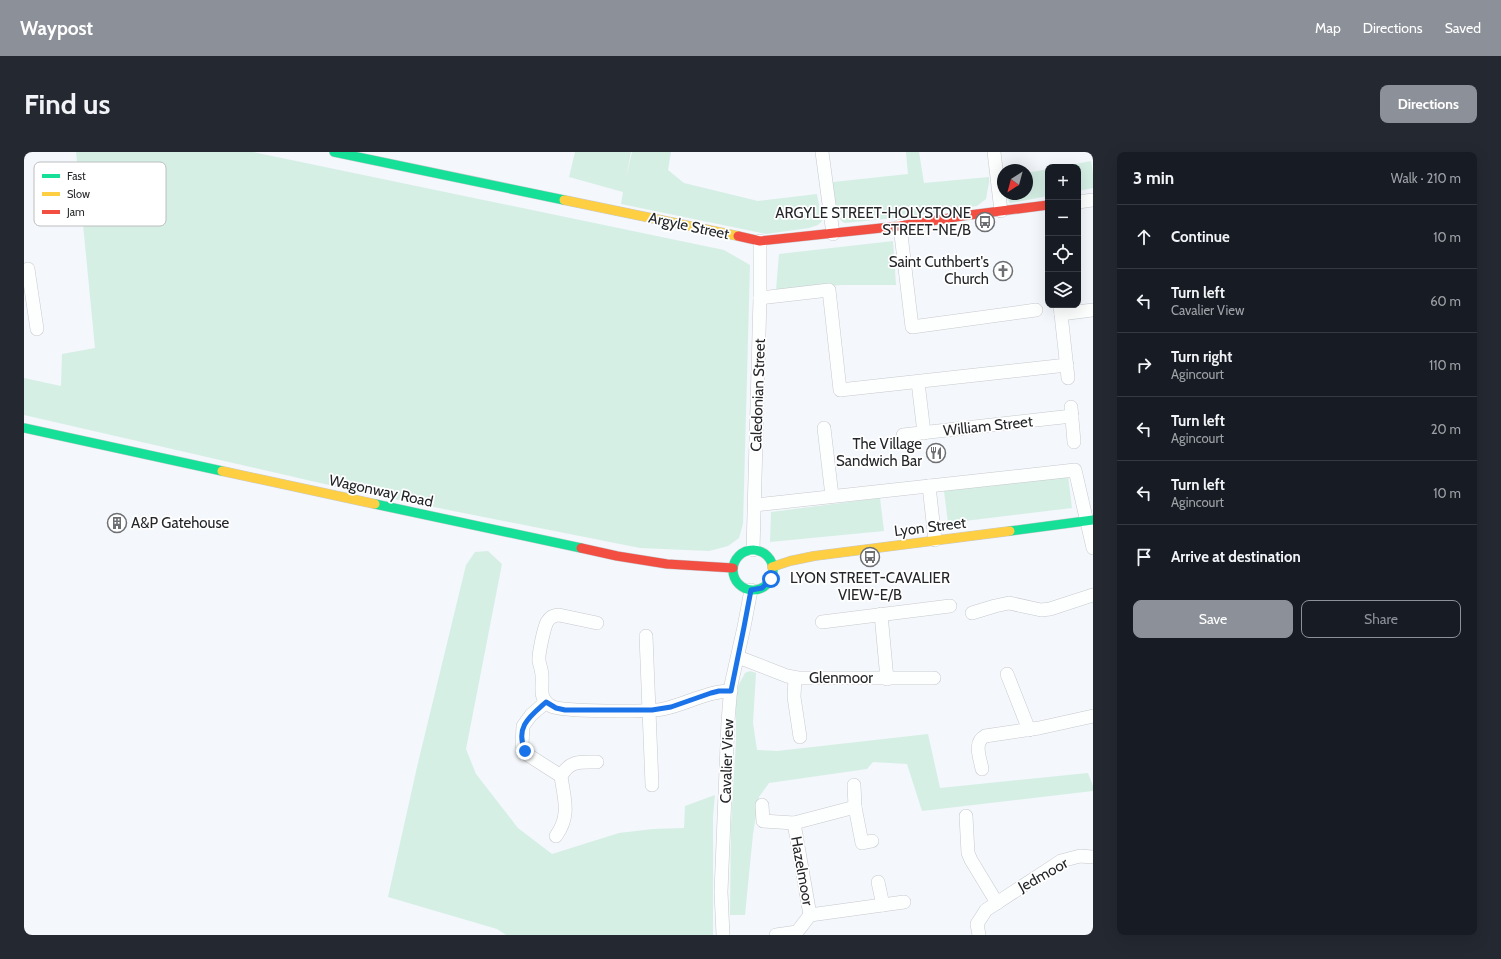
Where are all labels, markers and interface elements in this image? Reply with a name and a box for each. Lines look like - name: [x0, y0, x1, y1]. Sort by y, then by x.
- text: Waypost: [20, 17, 93, 40]
- text: Map: [1315, 19, 1341, 37]
- text: Directions: [1363, 19, 1423, 37]
- text: Saved: [1445, 19, 1481, 37]
- button: Directions: [1380, 85, 1477, 123]
- text: Find us: [24, 87, 110, 121]
- legend: [34, 162, 166, 226]
- north arrow: [997, 164, 1033, 200]
- map controls: [1045, 164, 1081, 308]
- button: +: [1045, 164, 1081, 200]
- text: 3 min: [1133, 168, 1174, 188]
- text: Fast: [67, 169, 86, 183]
- text: Walk · 210 m: [1391, 170, 1461, 186]
- text: Slow: [67, 187, 90, 201]
- button: −: [1045, 200, 1081, 236]
- place label: ARGYLE STREET-HOLYSTONE STREET-NE/B: [775, 204, 971, 239]
- text: Jam: [66, 205, 85, 219]
- street label: Argyle Street: [647, 209, 731, 243]
- bus stop icon: ARGYLE STREET-HOLYSTONE STREET-NE/B: [974, 211, 996, 233]
- icon: ahead: [1133, 226, 1155, 248]
- text: Continue: [1171, 228, 1230, 246]
- text: 10 m: [1433, 229, 1461, 245]
- button: locate: [1045, 236, 1081, 272]
- place label: Saint Cuthbert's Church: [889, 253, 989, 288]
- church icon: Saint Cuthbert's Church: [992, 260, 1014, 282]
- button: layers: [1045, 272, 1081, 308]
- text: Turn left: [1171, 284, 1225, 302]
- icon: left: [1133, 290, 1155, 312]
- text: 60 m: [1430, 293, 1461, 309]
- text: Cavalier View: [1171, 302, 1244, 318]
- street label: Caledonian Street: [747, 338, 769, 452]
- text: Turn right: [1171, 348, 1232, 366]
- icon: right: [1133, 354, 1155, 376]
- text: 110 m: [1429, 357, 1461, 373]
- text: Agincourt: [1171, 366, 1224, 382]
- street label: William Street: [942, 412, 1034, 440]
- text: Turn left: [1171, 412, 1225, 430]
- icon: left: [1133, 418, 1155, 440]
- text: 20 m: [1431, 421, 1461, 437]
- text: Agincourt: [1171, 430, 1224, 446]
- place label: The Village Sandwich Bar: [836, 435, 922, 470]
- restaurant icon: The Village Sandwich Bar: [925, 442, 947, 464]
- street label: Wagonway Road: [327, 471, 435, 511]
- text: Turn left: [1171, 476, 1225, 494]
- icon: left: [1133, 482, 1155, 504]
- text: 10 m: [1433, 485, 1461, 501]
- text: Agincourt: [1171, 494, 1224, 510]
- building icon: A&P Gatehouse: [106, 512, 128, 534]
- place label: A&P Gatehouse: [131, 514, 230, 532]
- street label: Lyon Street: [893, 514, 967, 540]
- bus stop icon: LYON STREET-CAVALIER VIEW-E/B: [859, 546, 881, 568]
- icon: arrive: [1133, 546, 1155, 568]
- text: Arrive at destination: [1171, 548, 1301, 566]
- place label: LYON STREET-CAVALIER VIEW-E/B: [790, 569, 950, 604]
- route start: [762, 570, 780, 588]
- button: Save: [1133, 600, 1293, 638]
- button: Share: [1301, 600, 1461, 638]
- street label: Glenmoor: [809, 669, 873, 687]
- street label: Cavalier View: [717, 718, 737, 804]
- route end: [516, 742, 534, 760]
- street label: Hazelmoor: [787, 835, 817, 907]
- street label: Jedmoor: [1014, 854, 1071, 896]

